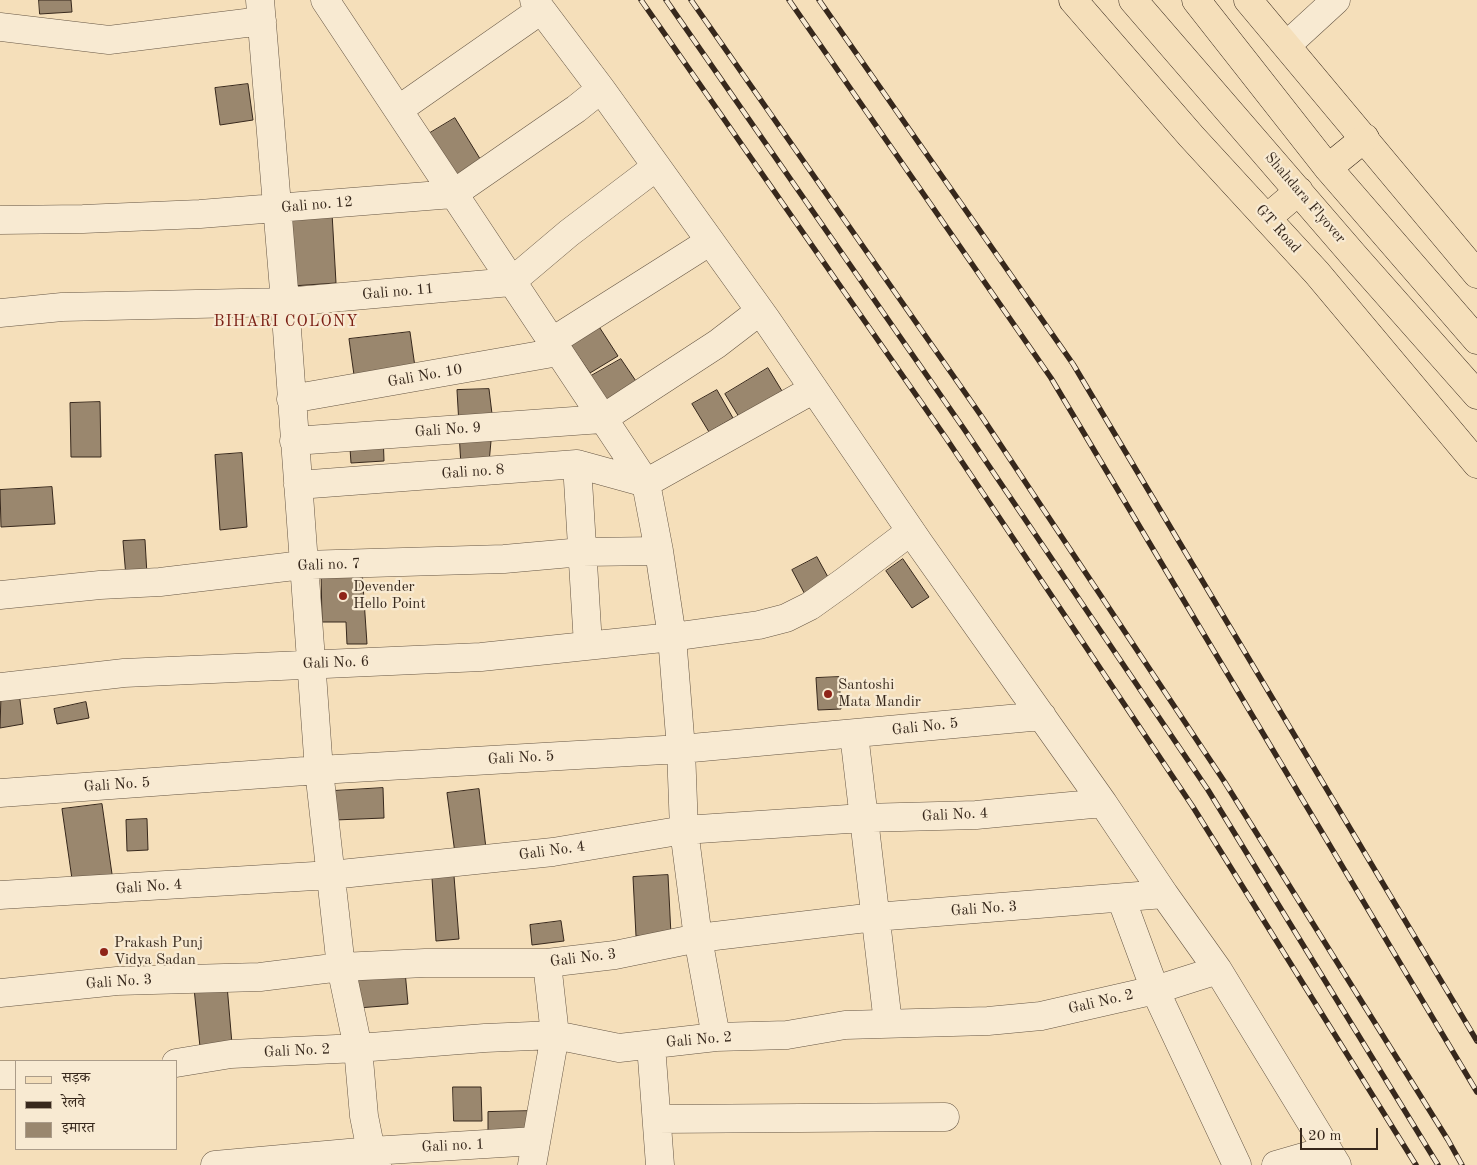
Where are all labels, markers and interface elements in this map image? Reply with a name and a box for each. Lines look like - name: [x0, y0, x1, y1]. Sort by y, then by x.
- street label: Shahdara Flyover: [1261, 149, 1349, 247]
- street label: Gali no. 12: [280, 193, 354, 217]
- street label: GT Road: [1252, 201, 1304, 257]
- street label: Gali no. 11: [361, 280, 435, 304]
- district label: BIHARI COLONY: [212, 312, 360, 332]
- street label: Gali No. 10: [386, 361, 464, 391]
- street label: Gali No. 9: [414, 419, 482, 441]
- street label: Gali no. 8: [441, 461, 505, 483]
- street label: Gali no. 7: [297, 555, 361, 575]
- place label: Devender Hello Point: [353, 578, 426, 613]
- marker: Devender Hello Point: [337, 590, 349, 602]
- street label: Gali No. 6: [302, 653, 370, 673]
- place label: Santoshi Mata Mandir: [838, 676, 921, 711]
- marker: Santoshi Mata Mandir: [822, 688, 834, 700]
- street label: Gali No. 5: [891, 715, 959, 739]
- street label: Gali No. 5: [487, 747, 555, 769]
- street label: Gali No. 5: [83, 774, 151, 796]
- street label: Gali No. 4: [921, 804, 989, 826]
- street label: Gali No. 4: [518, 837, 586, 865]
- street label: Gali No. 4: [115, 876, 183, 898]
- street label: Gali No. 3: [950, 898, 1018, 920]
- place label: Prakash Punj Vidya Sadan: [114, 934, 203, 969]
- street label: Gali No. 3: [549, 945, 617, 971]
- marker: Prakash Punj Vidya Sadan: [98, 946, 110, 958]
- street label: Gali No. 3: [85, 971, 153, 993]
- street label: Gali No. 2: [1067, 986, 1135, 1018]
- street label: Gali No. 2: [665, 1028, 733, 1052]
- street label: Gali No. 2: [263, 1040, 331, 1062]
- legend: [15, 1060, 178, 1150]
- text: सड़क: [62, 1071, 90, 1086]
- text: रेलवे: [62, 1096, 85, 1111]
- scale bar: [1302, 1118, 1380, 1150]
- text: इमारत: [62, 1121, 95, 1136]
- text: 20 m: [1308, 1129, 1342, 1144]
- street label: Gali no. 1: [421, 1135, 485, 1157]

